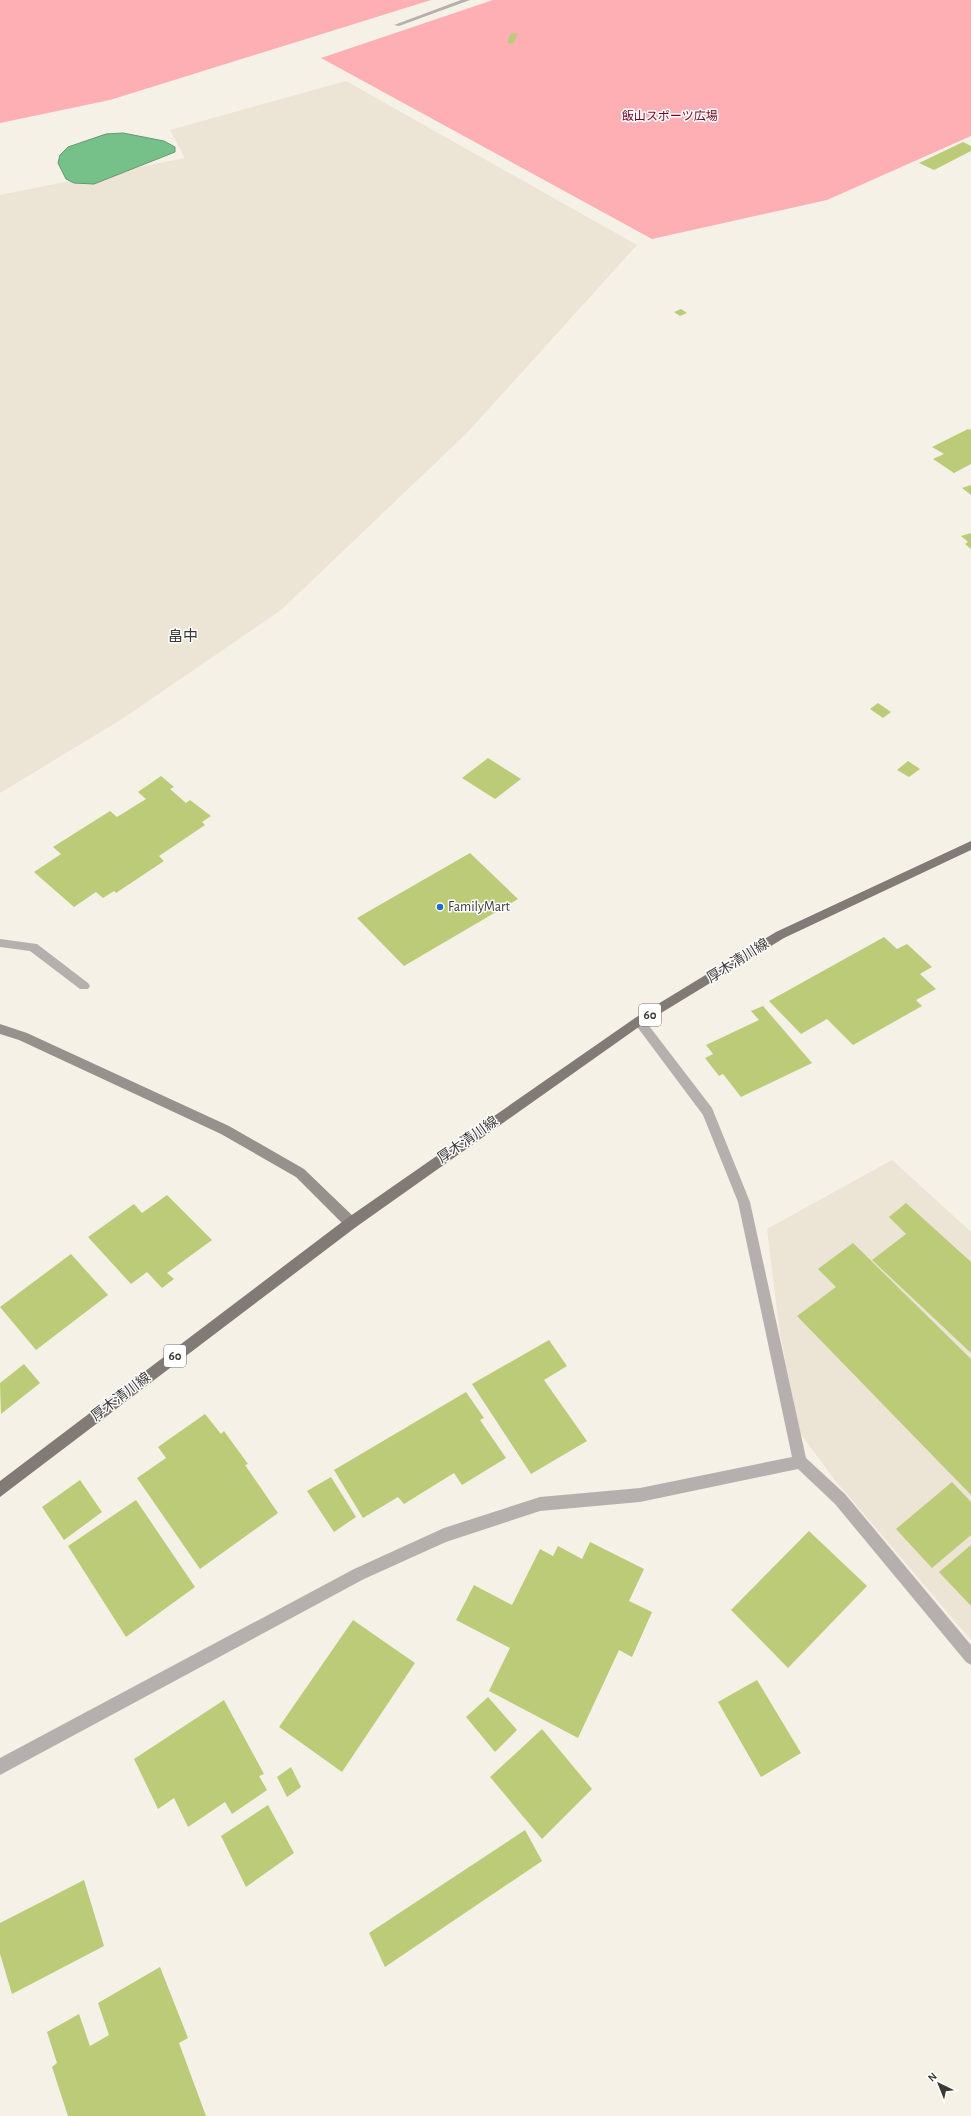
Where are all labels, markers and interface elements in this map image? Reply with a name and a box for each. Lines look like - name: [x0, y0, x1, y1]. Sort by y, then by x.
- park label: 飯山スポーツ広場: [622, 110, 718, 122]
- district label: 畠中: [168, 628, 198, 644]
- place label: FamilyMart: [448, 900, 510, 914]
- marker: FamilyMart: [435, 902, 445, 912]
- street label: 厚木清川線: [704, 936, 771, 985]
- road number: 60: [639, 1004, 661, 1026]
- street label: 厚木清川線: [435, 1113, 501, 1166]
- road number: 60: [164, 1345, 186, 1367]
- street label: 厚木清川線: [88, 1370, 153, 1424]
- north arrow: [919, 2064, 959, 2104]
- text: N: [926, 2070, 939, 2084]

